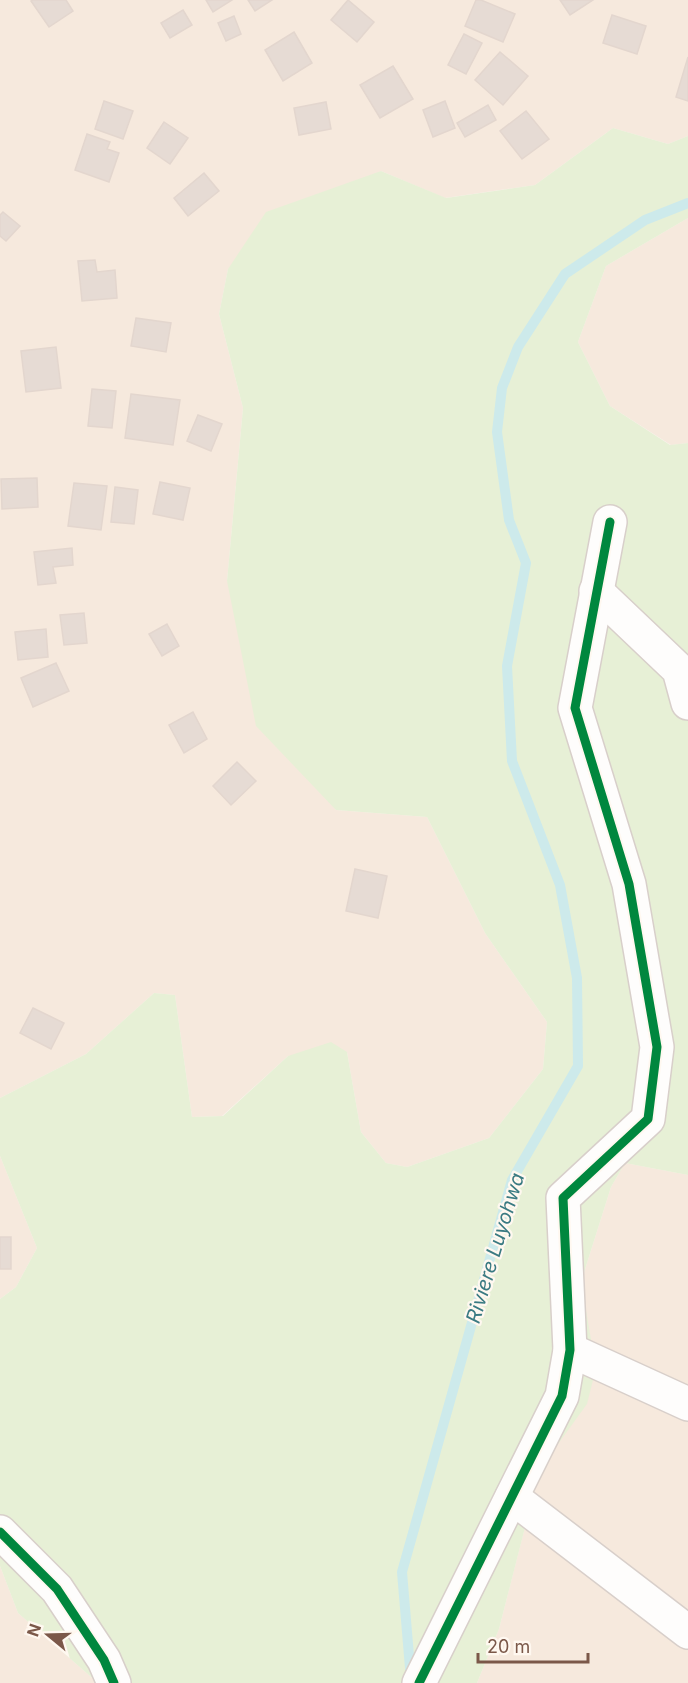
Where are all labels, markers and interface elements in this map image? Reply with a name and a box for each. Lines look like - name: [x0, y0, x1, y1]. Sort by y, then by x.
- water label: Riviere Luyohwa: [461, 1170, 529, 1326]
- north arrow: [18, 1605, 78, 1665]
- text: N: [22, 1621, 45, 1639]
- scale bar: [478, 1626, 588, 1664]
- text: 20 m: [487, 1636, 530, 1657]

